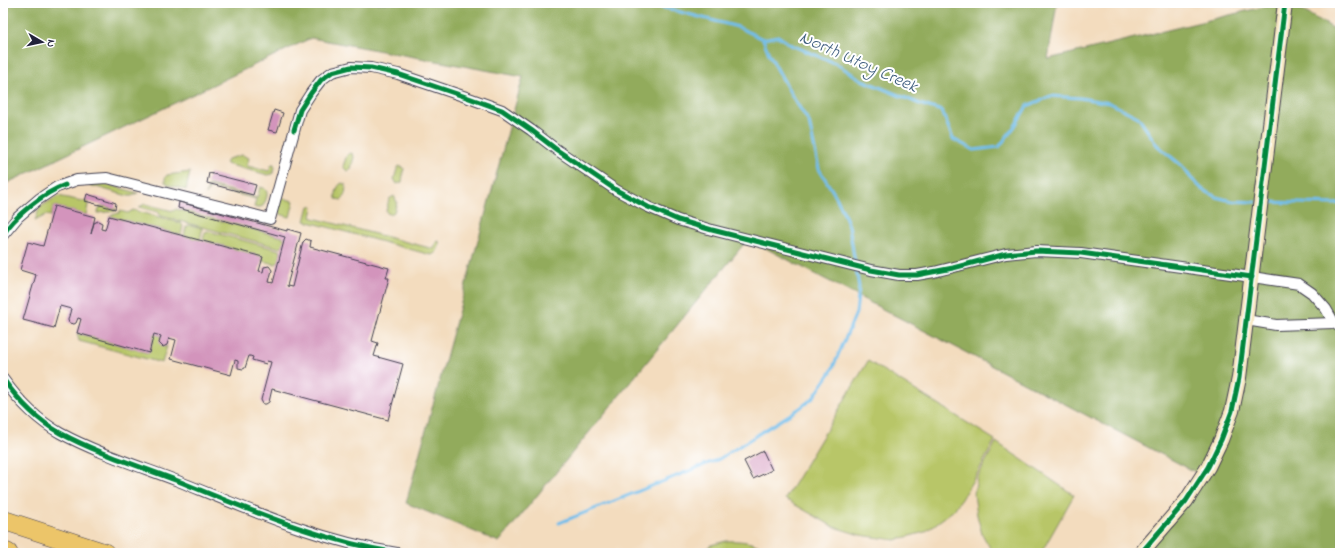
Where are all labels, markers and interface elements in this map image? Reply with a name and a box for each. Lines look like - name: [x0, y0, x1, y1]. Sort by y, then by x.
- north arrow: [22, 22, 62, 62]
- water label: North Utoy Creek: [795, 25, 922, 101]
- text: N: [42, 38, 59, 48]

